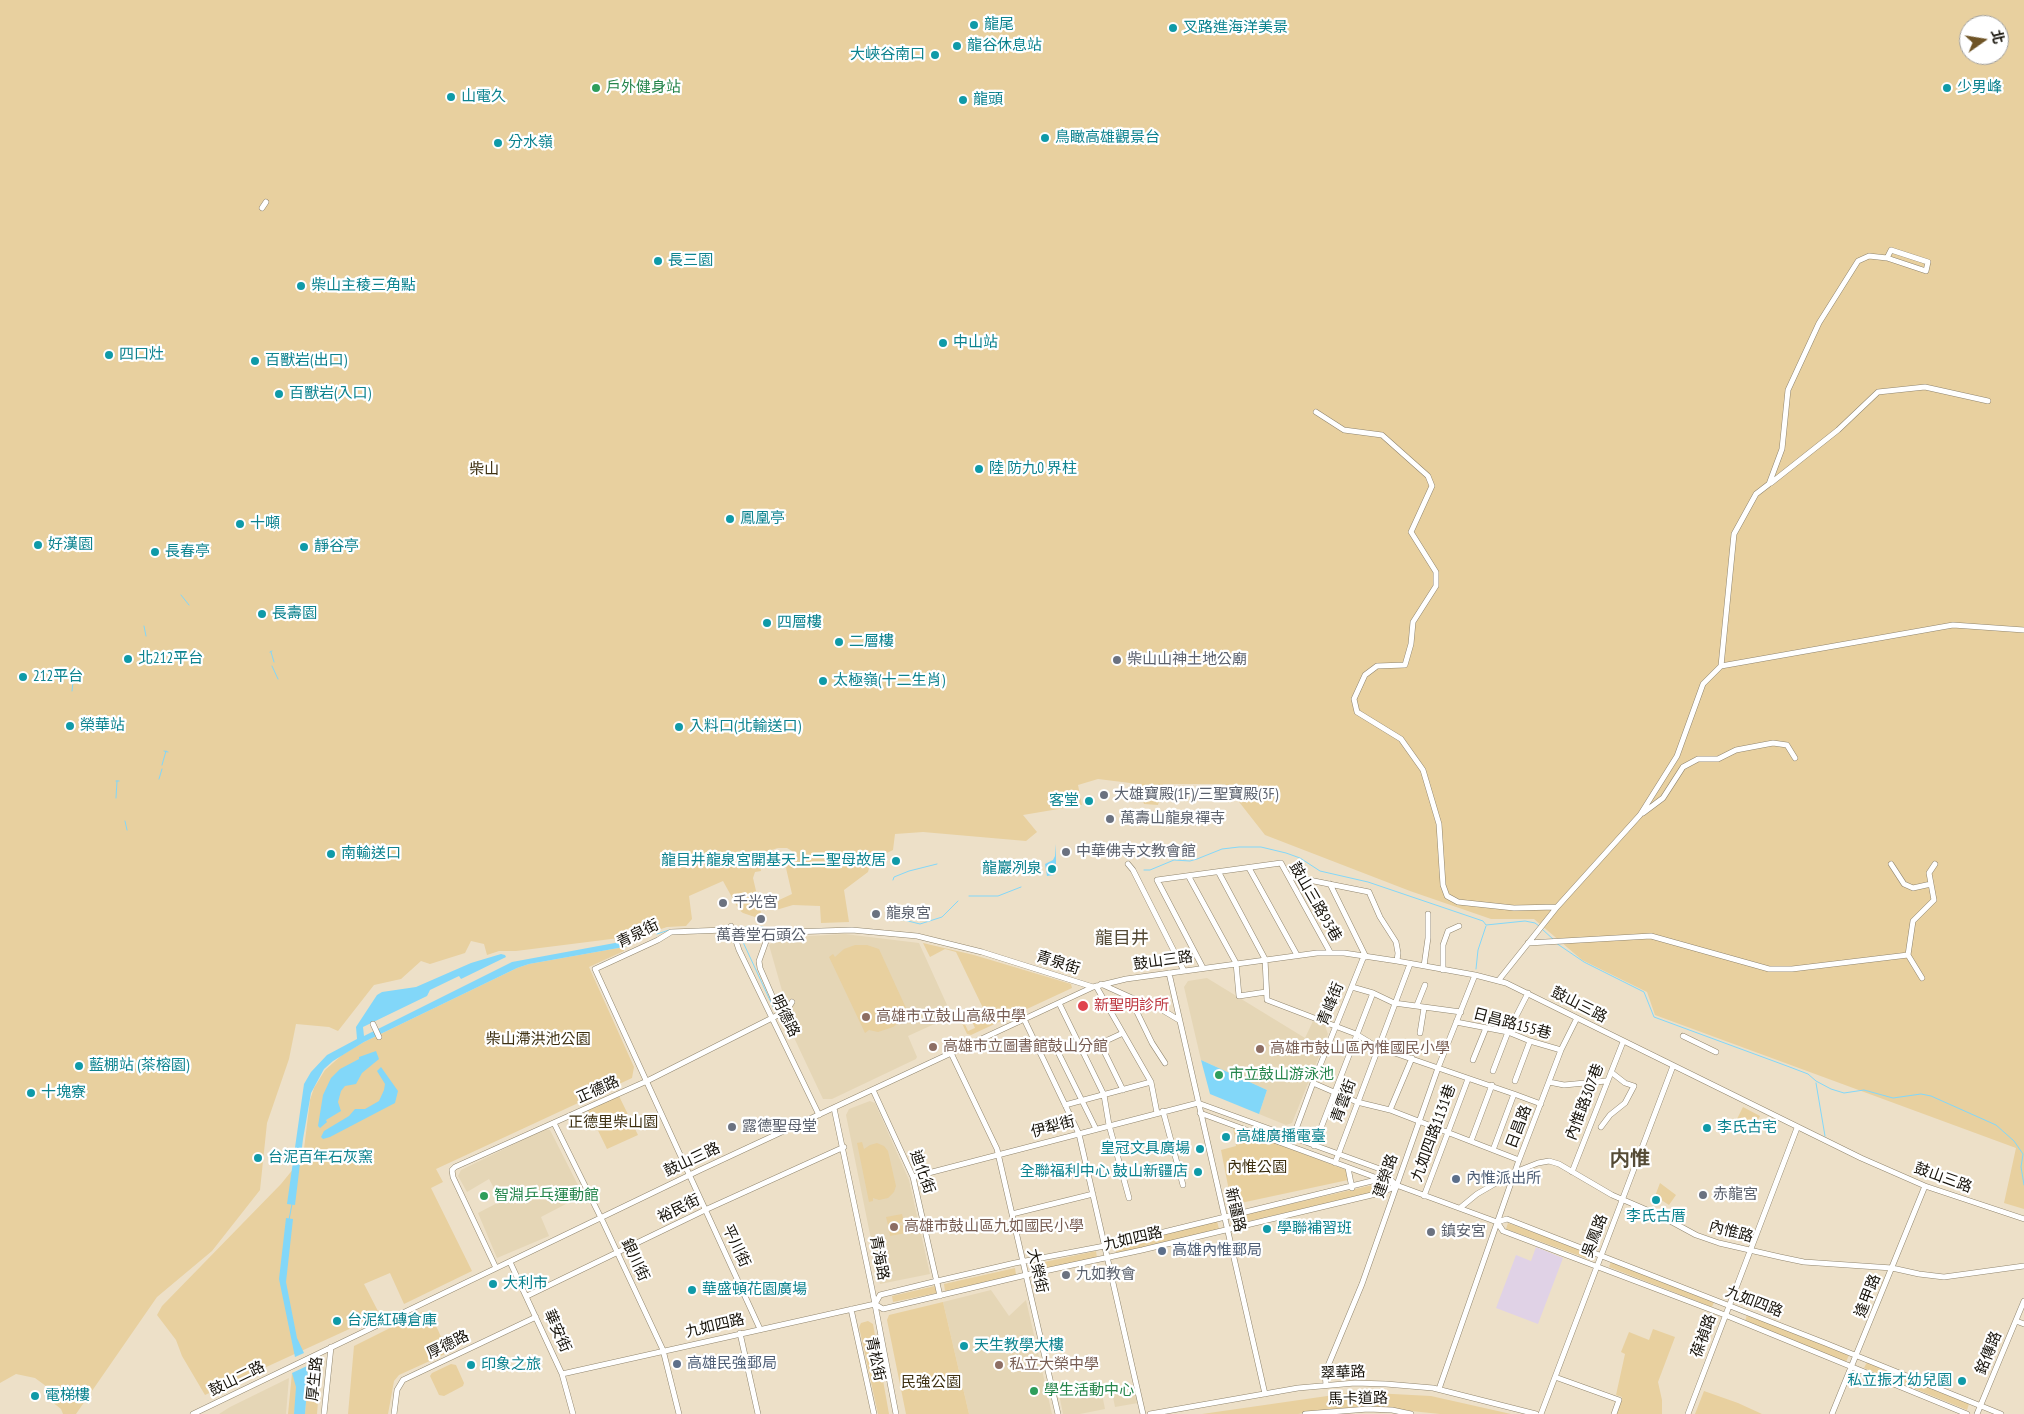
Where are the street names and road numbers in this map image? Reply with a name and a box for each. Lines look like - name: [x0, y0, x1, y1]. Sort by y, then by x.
- street label: 鼓山三路93巷: [1285, 859, 1345, 945]
- street label: 青泉街: [614, 916, 662, 952]
- street label: 青泉街: [1034, 947, 1082, 979]
- street label: 鼓山三路: [1132, 948, 1194, 974]
- street label: 青峰街: [1314, 980, 1348, 1028]
- street label: 鼓山三路: [1548, 983, 1610, 1027]
- street label: 明德路: [767, 992, 803, 1040]
- street label: 日昌路155巷: [1471, 1005, 1553, 1043]
- street label: 內惟路307巷: [1562, 1061, 1608, 1143]
- street label: 正德路: [574, 1073, 622, 1107]
- street label: 青雲街: [1328, 1077, 1360, 1125]
- street label: 九如四路1131巷: [1408, 1082, 1460, 1184]
- street label: 日昌路: [1503, 1103, 1535, 1151]
- street label: 伊犁街: [1029, 1112, 1077, 1142]
- street label: 鼓山三路: [661, 1139, 723, 1181]
- street label: 迪化街: [906, 1148, 938, 1196]
- street label: 建榮路: [1370, 1152, 1402, 1200]
- street label: 鼓山三路: [1912, 1159, 1974, 1197]
- street label: 新疆路: [1221, 1186, 1249, 1234]
- street label: 裕民街: [655, 1191, 703, 1227]
- street label: 吳鳳路: [1579, 1212, 1611, 1260]
- street label: 內惟路: [1707, 1217, 1755, 1247]
- street label: 平川街: [718, 1222, 754, 1270]
- street label: 九如四路: [1102, 1223, 1164, 1255]
- street label: 青海路: [866, 1234, 892, 1282]
- street label: 銀川街: [617, 1236, 653, 1284]
- street label: 大榮街: [1023, 1247, 1051, 1295]
- street label: 逢甲路: [1852, 1272, 1884, 1320]
- street label: 九如四路: [1723, 1283, 1785, 1321]
- street label: 華安街: [540, 1307, 574, 1355]
- street label: 九如四路: [684, 1310, 746, 1342]
- street label: 葆禎路: [1688, 1312, 1720, 1360]
- street label: 厚德路: [424, 1327, 472, 1363]
- street label: 銘傳路: [1972, 1329, 2006, 1377]
- street label: 青松街: [862, 1335, 888, 1383]
- street label: 厚生路: [304, 1356, 326, 1402]
- street label: 鼓山二路: [206, 1358, 268, 1400]
- street label: 翠華路: [1320, 1363, 1366, 1383]
- street label: 馬卡道路: [1328, 1389, 1388, 1409]

